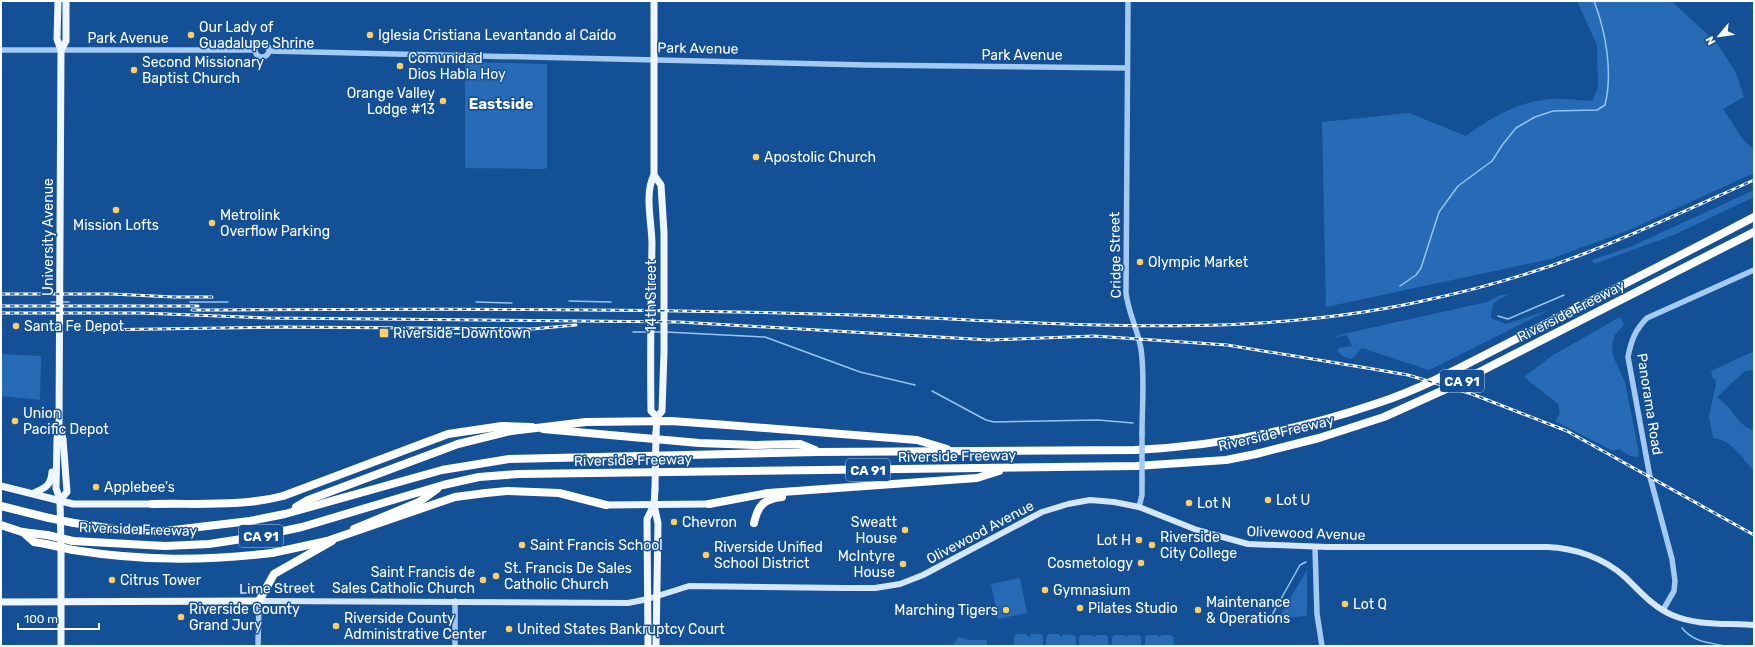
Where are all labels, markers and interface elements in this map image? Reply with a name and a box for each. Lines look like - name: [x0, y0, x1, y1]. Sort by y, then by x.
- north arrow: [1699, 16, 1739, 56]
- place label: Our Lady of Guadalupe Shrine: [199, 19, 315, 52]
- place label: Iglesia Cristiana Levantando al Caído: [378, 27, 616, 44]
- street label: Park Avenue: [87, 30, 169, 47]
- marker: Our Lady of Guadalupe Shrine: [186, 30, 196, 40]
- marker: Iglesia Cristiana Levantando al Caído: [365, 30, 375, 40]
- text: N: [1703, 34, 1718, 47]
- street label: Park Avenue: [657, 39, 739, 58]
- street label: Park Avenue: [981, 47, 1063, 64]
- place label: Comunidad Dios Habla Hoy: [408, 50, 506, 83]
- place label: Second Missionary Baptist Church: [142, 54, 264, 87]
- marker: Comunidad Dios Habla Hoy: [395, 61, 405, 71]
- marker: Second Missionary Baptist Church: [129, 65, 139, 75]
- place label: Orange Valley Lodge #13: [347, 85, 435, 118]
- district label: Eastside: [469, 95, 533, 113]
- marker: Orange Valley Lodge #13: [438, 96, 448, 106]
- place label: Apostolic Church: [764, 149, 876, 166]
- marker: Apostolic Church: [751, 152, 761, 162]
- street label: University Avenue: [40, 178, 57, 296]
- marker: Mission Lofts: [111, 205, 121, 215]
- place label: Metrolink Overflow Parking: [220, 207, 330, 240]
- street label: Cridge Street: [1106, 211, 1125, 298]
- place label: Mission Lofts: [73, 217, 159, 234]
- marker: Metrolink Overflow Parking: [207, 218, 217, 228]
- place label: Olympic Market: [1148, 254, 1249, 271]
- marker: Olympic Market: [1135, 257, 1145, 267]
- street label: 14th Street: [643, 259, 660, 332]
- street label: Riverside Freeway: [1515, 277, 1628, 346]
- place label: Santa Fe Depot: [24, 318, 125, 335]
- marker: Santa Fe Depot: [11, 321, 21, 331]
- place label: Riverside–Downtown: [393, 325, 531, 342]
- marker: Riverside–Downtown: [378, 327, 390, 339]
- street label: Panorama Road: [1633, 352, 1666, 456]
- road number: CA 91: [1440, 370, 1484, 392]
- place label: Union Pacific Depot: [23, 405, 109, 438]
- street label: Riverside Freeway: [1217, 412, 1336, 455]
- marker: Union Pacific Depot: [10, 416, 20, 426]
- street label: Riverside Freeway: [898, 447, 1017, 466]
- street label: Riverside Freeway: [574, 451, 693, 470]
- road number: CA 91: [846, 459, 890, 481]
- place label: Applebee's: [104, 479, 175, 496]
- marker: Applebee's: [91, 482, 101, 492]
- place label: Lot U: [1276, 492, 1310, 509]
- place label: Lot N: [1197, 495, 1231, 512]
- marker: Lot U: [1263, 495, 1273, 505]
- street label: Olivewood Avenue: [924, 497, 1037, 568]
- marker: Lot N: [1184, 498, 1194, 508]
- place label: Chevron: [682, 514, 737, 531]
- place label: Sweatt House: [851, 514, 898, 547]
- marker: Chevron: [669, 517, 679, 527]
- street label: Riverside Freeway: [79, 519, 198, 540]
- street label: Olivewood Avenue: [1246, 523, 1366, 544]
- road number: CA 91: [239, 525, 283, 547]
- marker: Sweatt House: [900, 525, 910, 535]
- place label: Riverside City College: [1160, 529, 1237, 562]
- place label: Lot H: [1096, 532, 1131, 549]
- marker: Lot H: [1134, 535, 1144, 545]
- place label: Saint Francis School: [530, 537, 663, 554]
- place label: Riverside Unified School District: [714, 539, 823, 572]
- marker: Saint Francis School: [517, 540, 527, 550]
- marker: Riverside City College: [1147, 540, 1157, 550]
- place label: McIntyre House: [838, 548, 895, 581]
- marker: Riverside Unified School District: [701, 550, 711, 560]
- place label: Cosmetology: [1047, 555, 1133, 572]
- marker: Cosmetology: [1136, 558, 1146, 568]
- marker: McIntyre House: [898, 559, 908, 569]
- place label: St. Francis De Sales Catholic Church: [504, 560, 632, 593]
- place label: Saint Francis de Sales Catholic Church: [332, 564, 475, 597]
- marker: St. Francis De Sales Catholic Church: [491, 571, 501, 581]
- place label: Citrus Tower: [120, 572, 202, 589]
- marker: Citrus Tower: [107, 575, 117, 585]
- marker: Saint Francis de Sales Catholic Church: [478, 575, 488, 585]
- street label: Lime Street: [239, 579, 315, 598]
- place label: Gymnasium: [1053, 582, 1130, 599]
- marker: Gymnasium: [1040, 585, 1050, 595]
- place label: Maintenance & Operations: [1206, 594, 1290, 627]
- place label: Lot Q: [1353, 596, 1387, 613]
- marker: Lot Q: [1340, 599, 1350, 609]
- place label: Pilates Studio: [1088, 600, 1178, 617]
- place label: Riverside County Grand Jury: [189, 601, 300, 634]
- place label: Marching Tigers: [894, 602, 998, 619]
- marker: Pilates Studio: [1075, 603, 1085, 613]
- scale bar: [18, 605, 99, 631]
- marker: Marching Tigers: [1001, 605, 1011, 615]
- marker: Maintenance & Operations: [1193, 605, 1203, 615]
- place label: Riverside County Administrative Center: [344, 610, 487, 643]
- text: 100 m: [24, 612, 58, 626]
- marker: Riverside County Grand Jury: [176, 612, 186, 622]
- marker: Riverside County Administrative Center: [331, 621, 341, 631]
- place label: United States Bankruptcy Court: [517, 621, 725, 638]
- marker: United States Bankruptcy Court: [504, 624, 514, 634]

